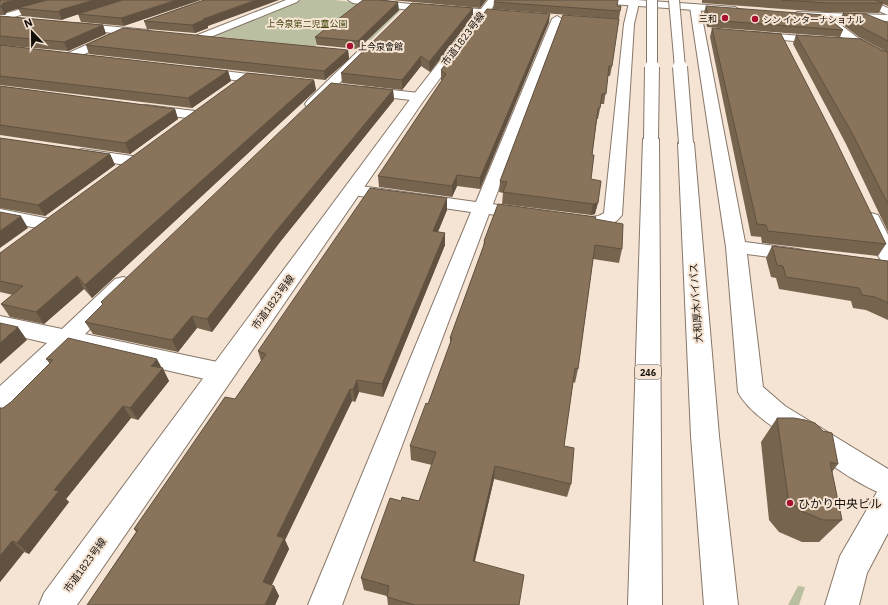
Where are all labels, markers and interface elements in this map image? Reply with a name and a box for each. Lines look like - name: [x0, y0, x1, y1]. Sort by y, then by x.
- street label: 市道1823号線: [439, 10, 487, 68]
- north arrow: [12, 12, 52, 52]
- place label: 三和: [699, 13, 717, 24]
- marker: 三和: [720, 13, 730, 23]
- marker: シン インターナショナル: [750, 14, 760, 24]
- place label: シン インターナショナル: [763, 14, 864, 25]
- text: N: [22, 15, 35, 31]
- park label: 上今泉第二児童公園: [266, 18, 348, 29]
- marker: 上今泉會館: [345, 41, 355, 51]
- place label: 上今泉會館: [358, 41, 403, 52]
- street label: 大和厚木バイパス: [687, 263, 705, 343]
- street label: 市道1823号線: [249, 272, 297, 332]
- road number: 246: [635, 365, 661, 379]
- place label: ひかり中央ビル: [798, 496, 882, 511]
- marker: ひかり中央ビル: [785, 498, 795, 508]
- street label: 市道1823号線: [61, 535, 109, 595]

